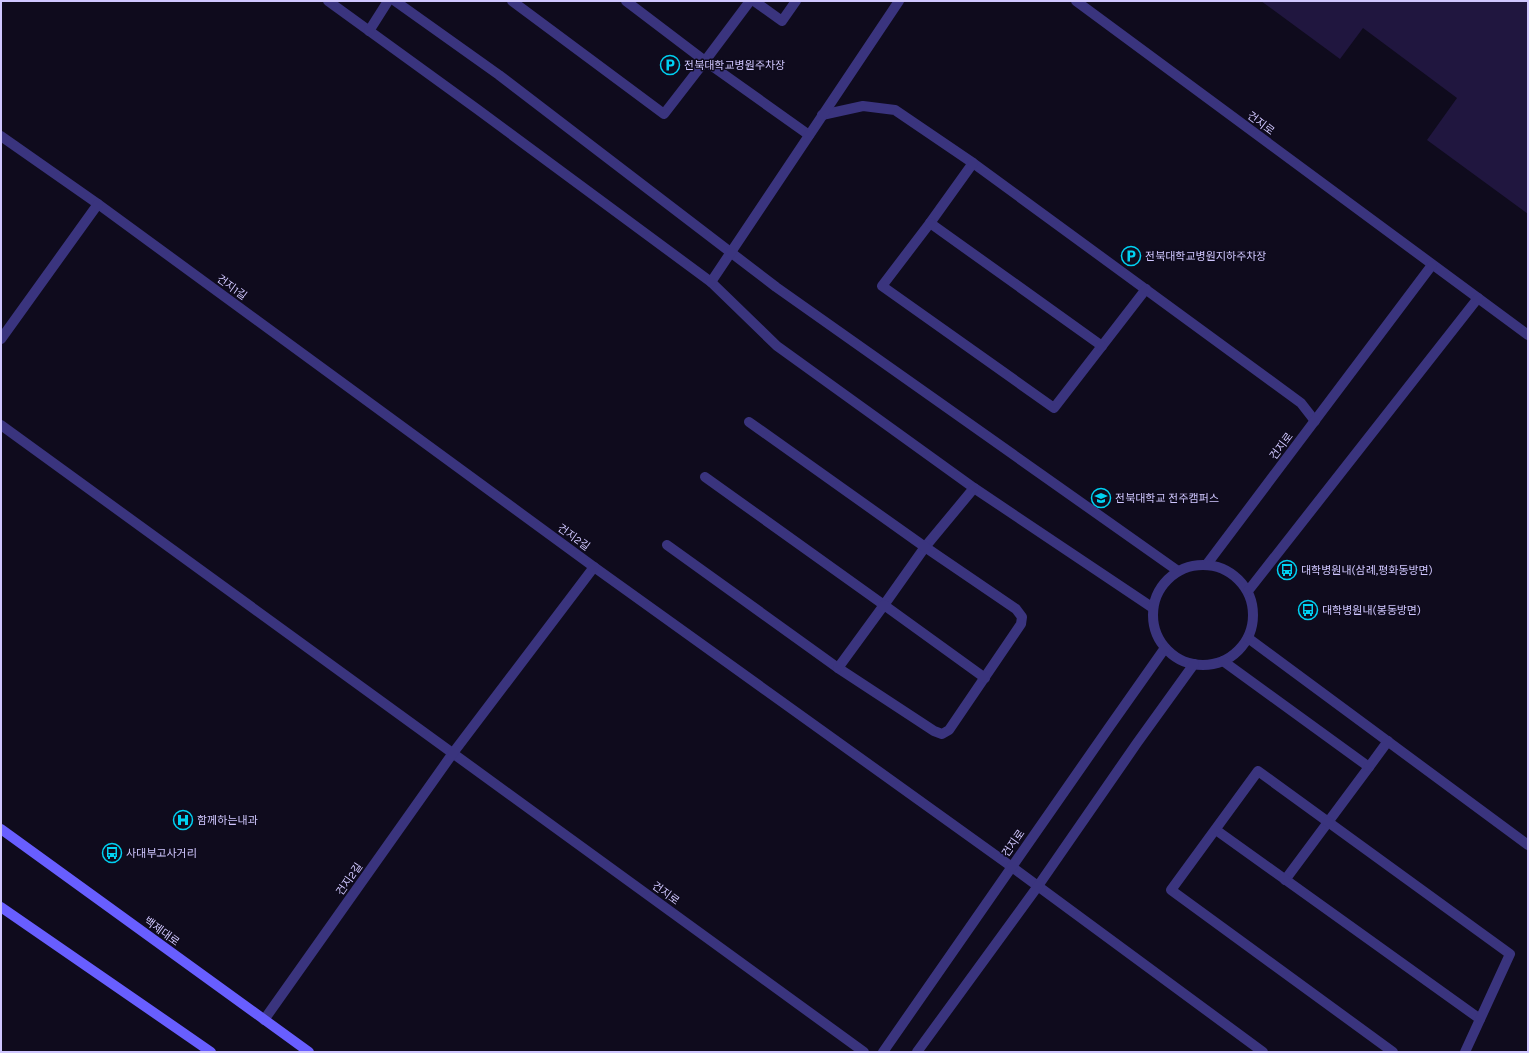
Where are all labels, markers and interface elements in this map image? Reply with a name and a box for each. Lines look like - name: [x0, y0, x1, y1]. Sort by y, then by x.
- parking icon: 전북대학교병원주차장: [659, 54, 681, 76]
- place label: 전북대학교병원주차장: [684, 59, 785, 72]
- street label: 건지로: [1245, 109, 1277, 138]
- parking icon: 전북대학교병원지하주차장: [1120, 245, 1142, 267]
- place label: 전북대학교병원지하주차장: [1145, 250, 1266, 263]
- street label: 건지1길: [214, 272, 249, 303]
- street label: 건지로: [1267, 430, 1296, 462]
- school or university icon: 전북대학교 전주캠퍼스: [1090, 487, 1112, 509]
- place label: 전북대학교 전주캠퍼스: [1115, 492, 1219, 505]
- street label: 건지2길: [555, 521, 592, 553]
- bus stop icon: 대학병원내(삼례,평화동방면): [1276, 559, 1298, 581]
- place label: 대학병원내(삼례,평화동방면): [1301, 564, 1433, 577]
- bus stop icon: 대학병원내(봉동방면): [1297, 599, 1319, 621]
- place label: 대학병원내(봉동방면): [1322, 604, 1421, 617]
- hospital icon: 함께하는내과: [172, 809, 194, 831]
- place label: 함께하는내과: [197, 814, 258, 827]
- street label: 건지로: [999, 827, 1027, 859]
- bus stop icon: 사대부고사거리: [101, 842, 123, 864]
- place label: 사대부고사거리: [126, 847, 197, 860]
- street label: 건지2길: [334, 861, 365, 898]
- street label: 건지로: [650, 879, 682, 908]
- street label: 백제대로: [142, 914, 182, 949]

